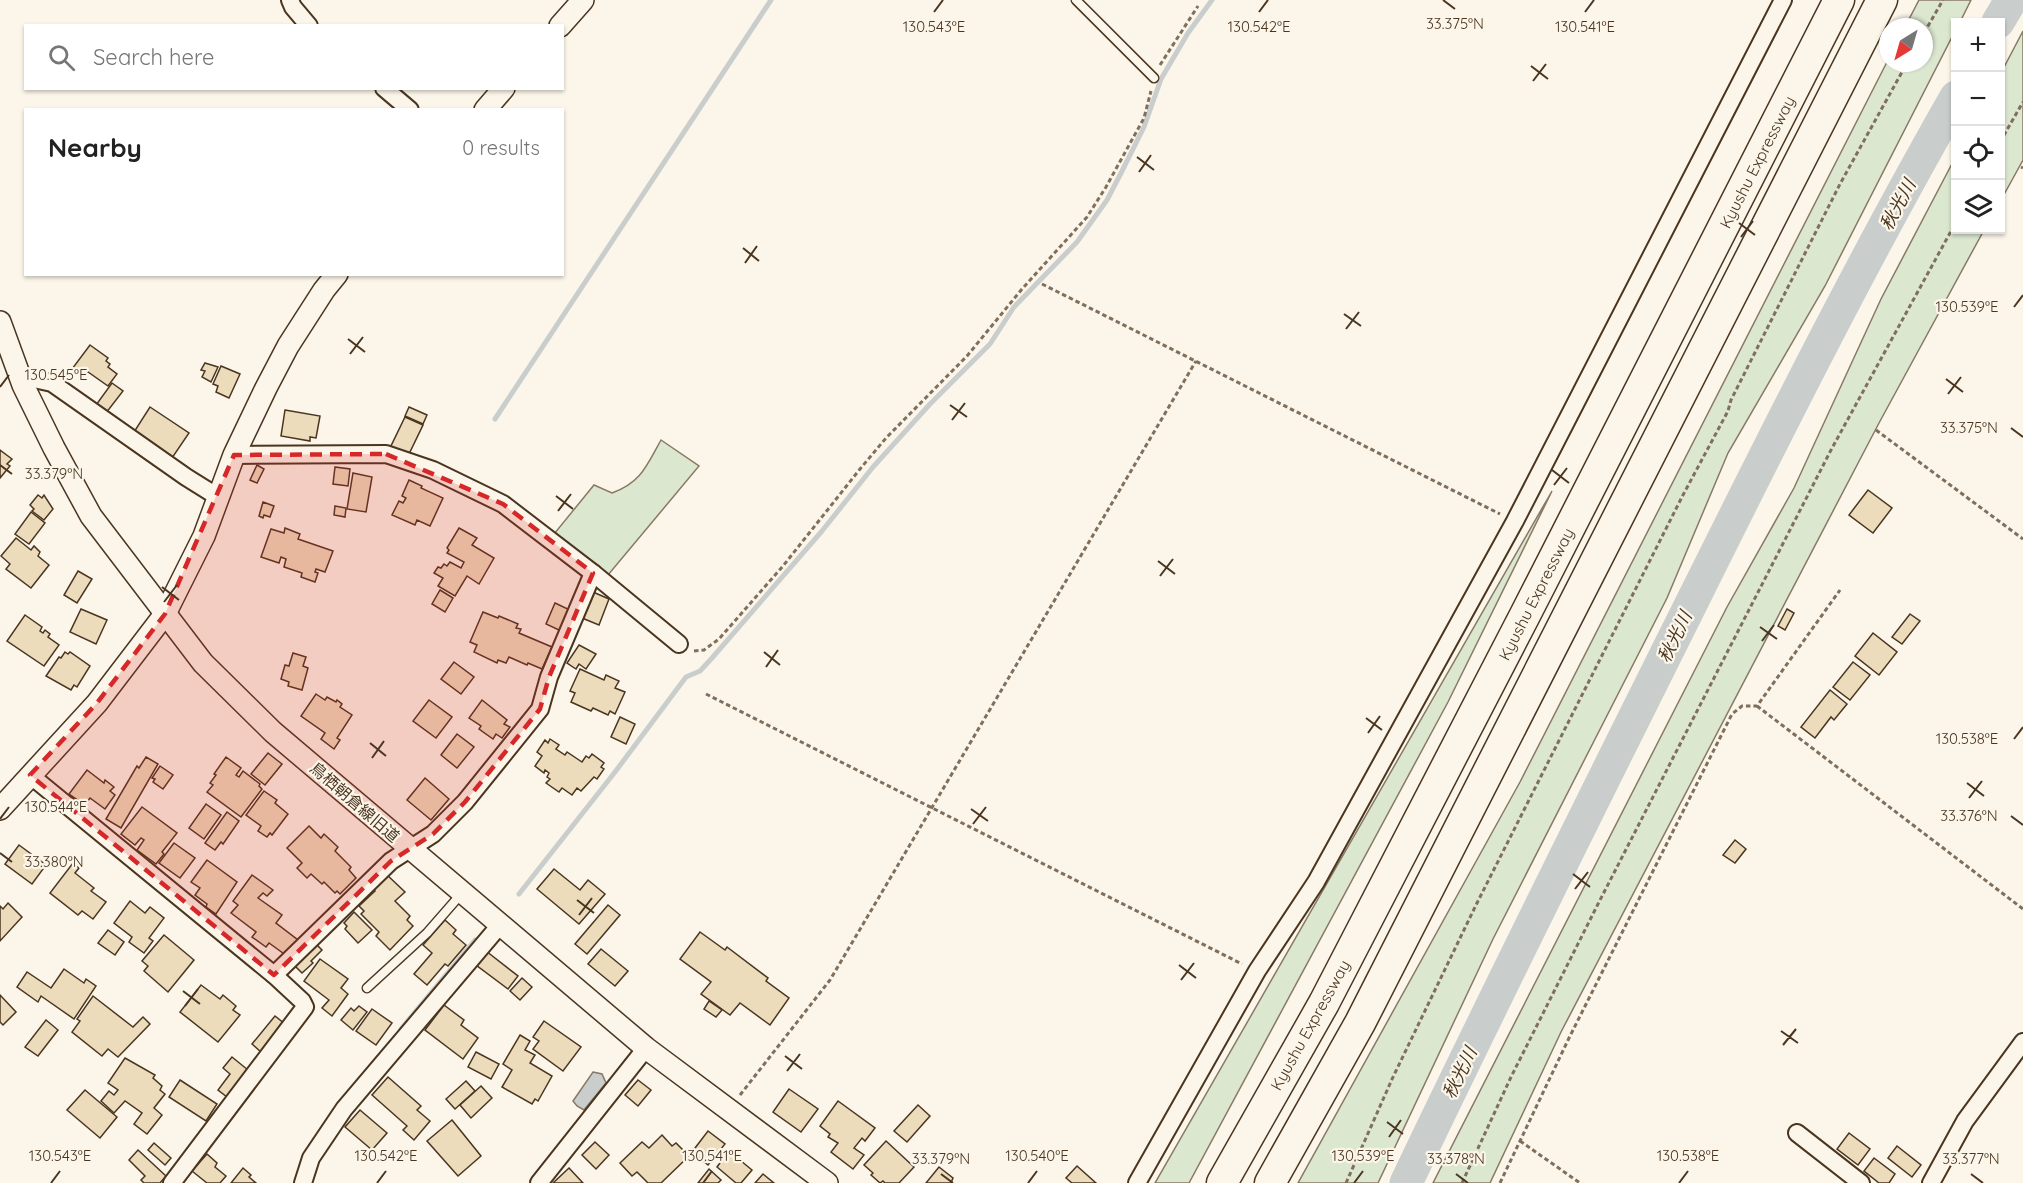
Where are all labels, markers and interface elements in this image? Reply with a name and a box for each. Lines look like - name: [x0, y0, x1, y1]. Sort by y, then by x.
- text: 33.375°N: [1426, 14, 1484, 33]
- text: 130.543°E: [903, 17, 965, 36]
- text: 130.542°E: [1228, 17, 1290, 36]
- text: 130.541°E: [1555, 17, 1615, 36]
- north arrow: [1879, 18, 1933, 72]
- map controls: [1951, 18, 2005, 234]
- button: +: [1951, 18, 2005, 72]
- search box: [24, 24, 564, 90]
- icon: search: [45, 41, 78, 74]
- text: Search here: [93, 43, 214, 71]
- button: −: [1951, 72, 2005, 126]
- street label: Kyushu Expressway: [1715, 92, 1799, 232]
- button: locate: [1951, 126, 2005, 180]
- text: Nearby: [48, 131, 142, 164]
- text: 0 results: [462, 135, 540, 160]
- water label: 秋光川: [1875, 174, 1921, 234]
- button: layers: [1951, 180, 2005, 234]
- text: 130.539°E: [1936, 297, 1998, 316]
- text: 130.545°E: [25, 365, 87, 384]
- text: 33.375°N: [1940, 418, 1998, 437]
- text: 33.379°N: [25, 464, 83, 483]
- street label: Kyushu Expressway: [1494, 524, 1578, 664]
- water label: 秋光川: [1652, 606, 1698, 666]
- text: 130.538°E: [1936, 729, 1998, 748]
- street label: 鳥栖朝倉線旧道: [306, 758, 404, 846]
- text: 130.544°E: [25, 797, 87, 816]
- text: 33.376°N: [1940, 806, 1998, 825]
- text: 33.380°N: [24, 852, 84, 871]
- street label: Kyushu Expressway: [1266, 956, 1354, 1094]
- water label: 秋光川: [1437, 1042, 1483, 1102]
- text: 130.543°E: [29, 1146, 91, 1165]
- text: 130.542°E: [355, 1146, 417, 1165]
- text: 130.541°E: [682, 1146, 742, 1165]
- text: 130.540°E: [1005, 1146, 1069, 1165]
- text: 130.539°E: [1332, 1146, 1394, 1165]
- text: 130.538°E: [1657, 1146, 1719, 1165]
- text: 33.379°N: [912, 1149, 970, 1168]
- text: 33.378°N: [1427, 1149, 1485, 1168]
- text: 33.377°N: [1942, 1149, 2000, 1168]

